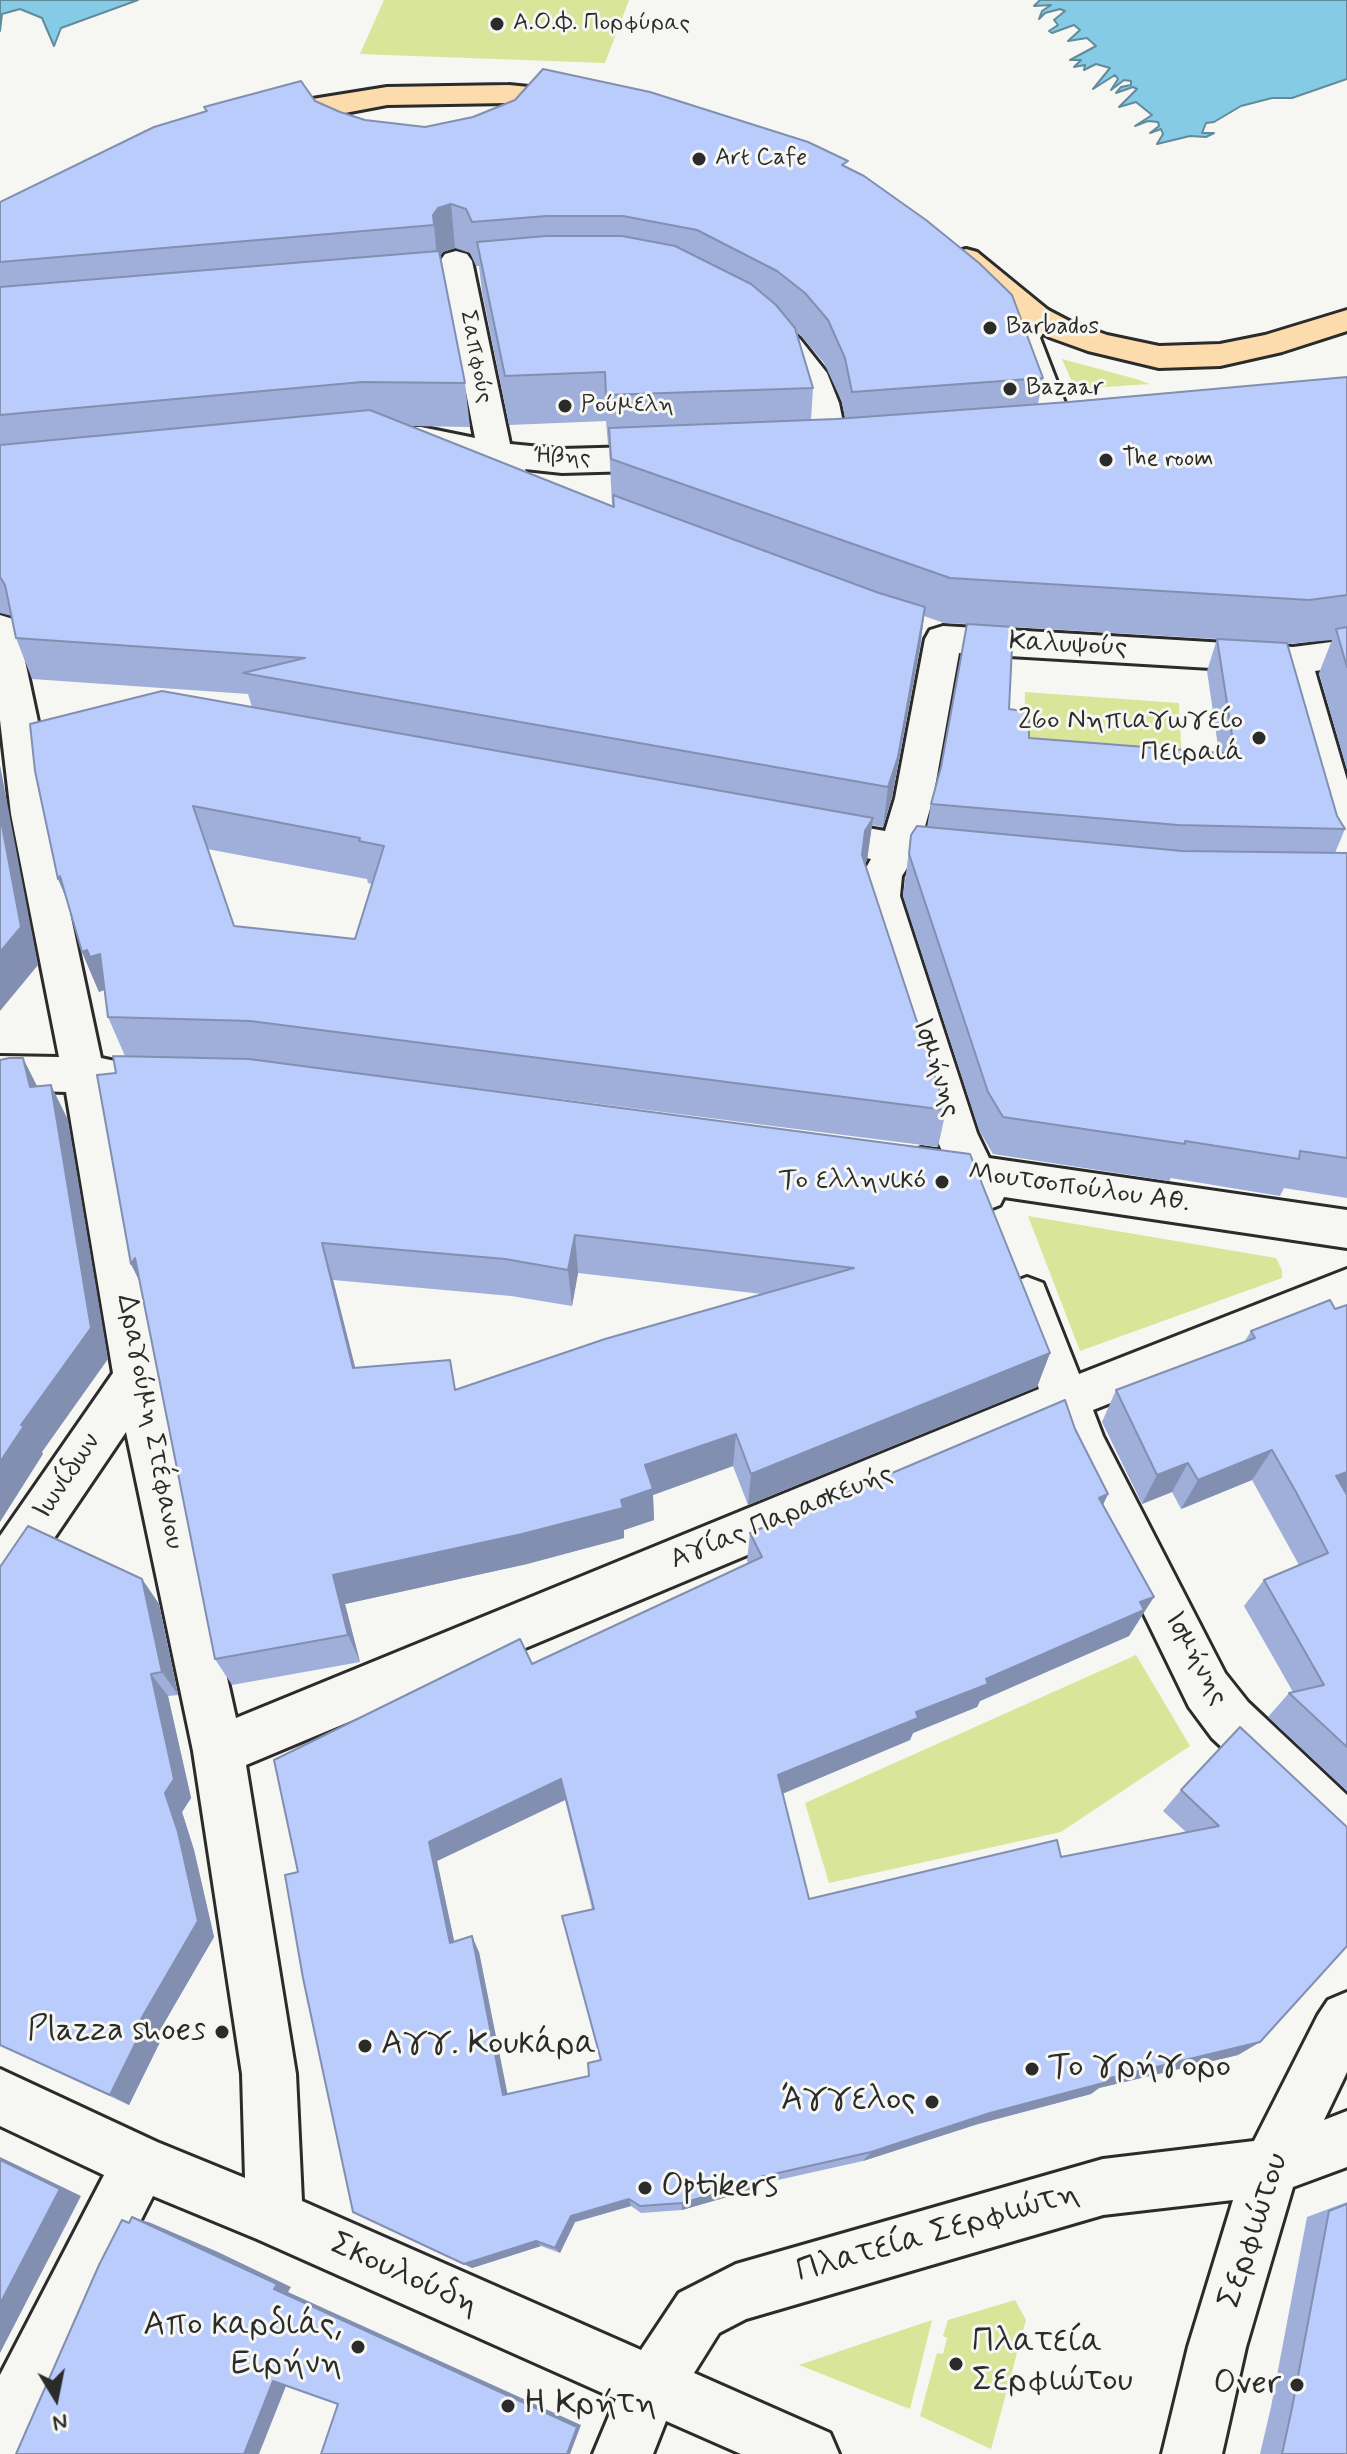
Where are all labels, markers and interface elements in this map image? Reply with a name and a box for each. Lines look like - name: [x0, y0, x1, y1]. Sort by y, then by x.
- place label: Α.Ο.Φ. Πορφύρας: [513, 10, 690, 38]
- marker: Α.Ο.Φ. Πορφύρας: [488, 15, 506, 33]
- place label: Art Cafe: [715, 145, 807, 173]
- marker: Art Cafe: [690, 150, 708, 168]
- street label: Σαπφούς: [452, 308, 498, 406]
- place label: Barbados: [1006, 314, 1099, 342]
- marker: Barbados: [981, 319, 999, 337]
- place label: Bazaar: [1026, 375, 1104, 403]
- marker: Bazaar: [1001, 380, 1019, 398]
- place label: Ρούμελη: [581, 392, 674, 420]
- marker: Ρούμελη: [556, 397, 574, 415]
- street label: Ήβης: [533, 442, 591, 474]
- place label: The room: [1122, 446, 1213, 474]
- marker: The room: [1097, 451, 1115, 469]
- street label: Καλυψούς: [1008, 626, 1128, 666]
- place label: 26ο Νηπιαγωγείο Πειραιά: [1018, 705, 1243, 771]
- marker: 26ο Νηπιαγωγείο Πειραιά: [1250, 729, 1268, 747]
- street label: Ισμήνης: [903, 1014, 967, 1122]
- street label: Μουτσοπούλου Αθ.: [966, 1157, 1192, 1221]
- place label: Το ελληνικό: [779, 1165, 926, 1199]
- marker: Το ελληνικό: [933, 1173, 951, 1191]
- street label: Δραγούμη Στέφανου: [108, 1292, 190, 1552]
- street label: Ιωνίδων: [27, 1427, 109, 1527]
- street label: Αγίας Παρασκευής: [666, 1458, 898, 1578]
- street label: Ισμήνης: [1156, 1606, 1234, 1712]
- place label: Plazza shoes: [27, 2012, 206, 2052]
- marker: Plazza shoes: [213, 2023, 231, 2041]
- place label: Αγγ. Κουκάρα: [381, 2026, 596, 2066]
- marker: Αγγ. Κουκάρα: [356, 2037, 374, 2055]
- place label: Το γρήγορο: [1048, 2049, 1231, 2089]
- marker: Το γρήγορο: [1023, 2060, 1041, 2078]
- place label: Άγγελος: [781, 2082, 916, 2122]
- marker: Άγγελος: [923, 2093, 941, 2111]
- street label: Σερφιώτου: [1211, 2148, 1299, 2314]
- place label: Optikers: [661, 2168, 778, 2208]
- street label: Πλατεία Σερφιώτη: [792, 2174, 1084, 2294]
- marker: Optikers: [636, 2179, 654, 2197]
- street label: Σκουλούδη: [323, 2225, 485, 2327]
- place label: Απο καρδιάς, Ειρήνη: [143, 2307, 342, 2386]
- place label: Πλατεία Σερφιώτου: [972, 2324, 1133, 2404]
- marker: Απο καρδιάς, Ειρήνη: [349, 2338, 367, 2356]
- marker: Πλατεία Σερφιώτου: [947, 2355, 965, 2373]
- north arrow: [16, 2358, 96, 2438]
- place label: Over: [1213, 2365, 1281, 2405]
- marker: Over: [1288, 2376, 1306, 2394]
- place label: Η Κρήτη: [524, 2386, 657, 2426]
- marker: Η Κρήτη: [499, 2397, 517, 2415]
- text: N: [51, 2407, 70, 2437]

